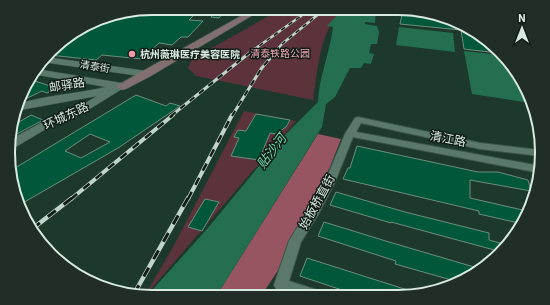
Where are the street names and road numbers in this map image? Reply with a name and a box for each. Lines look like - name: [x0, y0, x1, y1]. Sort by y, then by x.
- street label: 清泰街: [79, 58, 111, 74]
- street label: 邮驿路: [48, 74, 86, 94]
- street label: 环城东路: [41, 99, 90, 132]
- street label: 清江路: [429, 128, 467, 148]
- street label: 始板桥直街: [295, 172, 337, 231]

